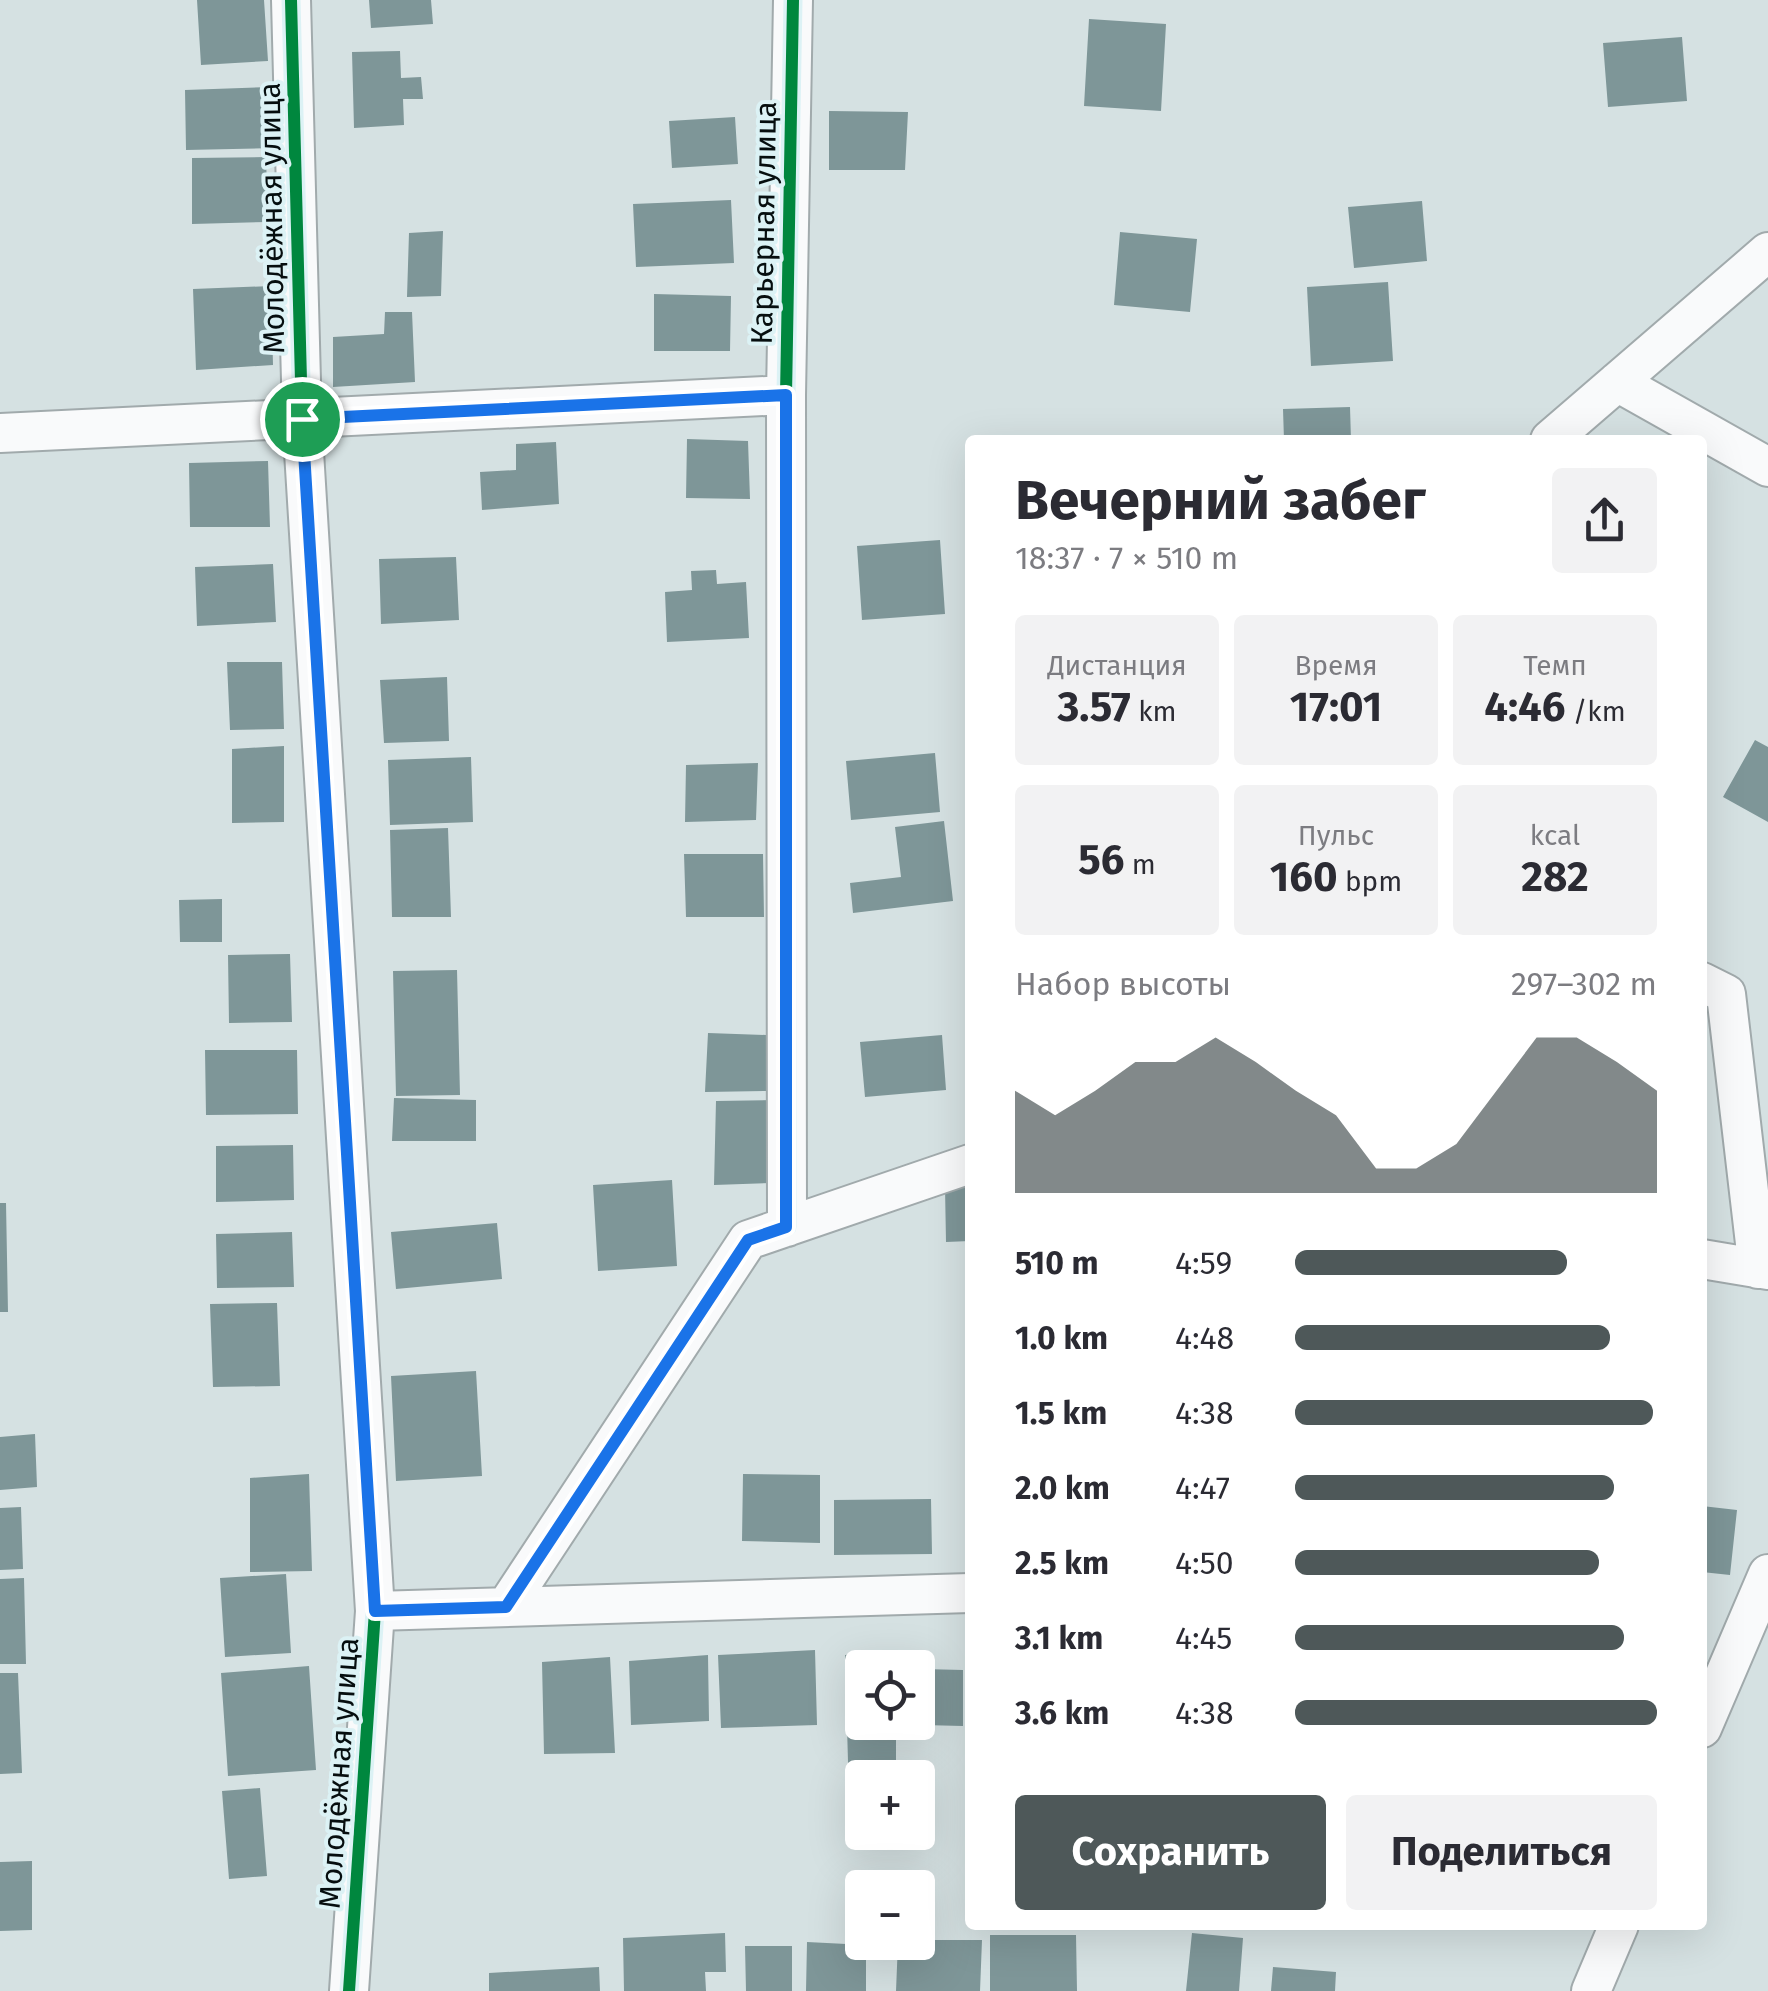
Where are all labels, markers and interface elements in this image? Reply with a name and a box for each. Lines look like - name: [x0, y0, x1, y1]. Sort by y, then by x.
- street label: Молодёжная улица: [252, 82, 292, 354]
- street label: Карьерная улица: [744, 101, 784, 345]
- pin: [260, 377, 345, 462]
- icon: arrive: [275, 392, 330, 447]
- text: Вечерний забег: [1015, 468, 1426, 534]
- button: share: [1552, 468, 1657, 573]
- text: 18:37 · 7 × 510 m: [1015, 539, 1238, 577]
- text: Дистанция: [1047, 649, 1187, 682]
- text: Время: [1294, 649, 1378, 682]
- text: Темп: [1523, 649, 1587, 682]
- text: 3.57: [1057, 682, 1131, 732]
- text: 17:01: [1290, 682, 1382, 732]
- text: 4:46: [1484, 682, 1565, 732]
- text: km: [1131, 695, 1177, 728]
- text: /km: [1565, 695, 1626, 728]
- text: Пульс: [1298, 819, 1374, 852]
- text: kcal: [1530, 819, 1580, 852]
- text: 56: [1078, 835, 1124, 885]
- text: m: [1124, 848, 1156, 881]
- text: 160: [1270, 852, 1338, 902]
- text: 282: [1521, 852, 1589, 902]
- text: bpm: [1338, 865, 1402, 898]
- text: Набор высоты: [1015, 965, 1231, 1003]
- text: 297–302 m: [1511, 965, 1657, 1003]
- text: 510 m: [1015, 1244, 1099, 1282]
- text: 4:59: [1175, 1244, 1232, 1282]
- text: 1.0 km: [1015, 1319, 1108, 1357]
- text: 4:48: [1175, 1319, 1234, 1357]
- text: 1.5 km: [1015, 1394, 1107, 1432]
- text: 4:38: [1175, 1394, 1234, 1432]
- text: 2.0 km: [1015, 1469, 1110, 1507]
- text: 4:47: [1175, 1469, 1230, 1507]
- text: 2.5 km: [1015, 1544, 1109, 1582]
- text: 4:50: [1175, 1544, 1234, 1582]
- text: 3.1 km: [1015, 1619, 1103, 1657]
- text: 4:45: [1175, 1619, 1232, 1657]
- street label: Молодёжная улица: [312, 1636, 366, 1910]
- map controls: [845, 1650, 935, 1960]
- button: locate: [845, 1650, 935, 1740]
- text: 3.6 km: [1015, 1694, 1109, 1732]
- text: 4:38: [1175, 1694, 1234, 1732]
- button: +: [845, 1760, 935, 1850]
- button: Сохранить: [1015, 1795, 1326, 1910]
- button: Поделиться: [1346, 1795, 1657, 1910]
- button: −: [845, 1870, 935, 1960]

